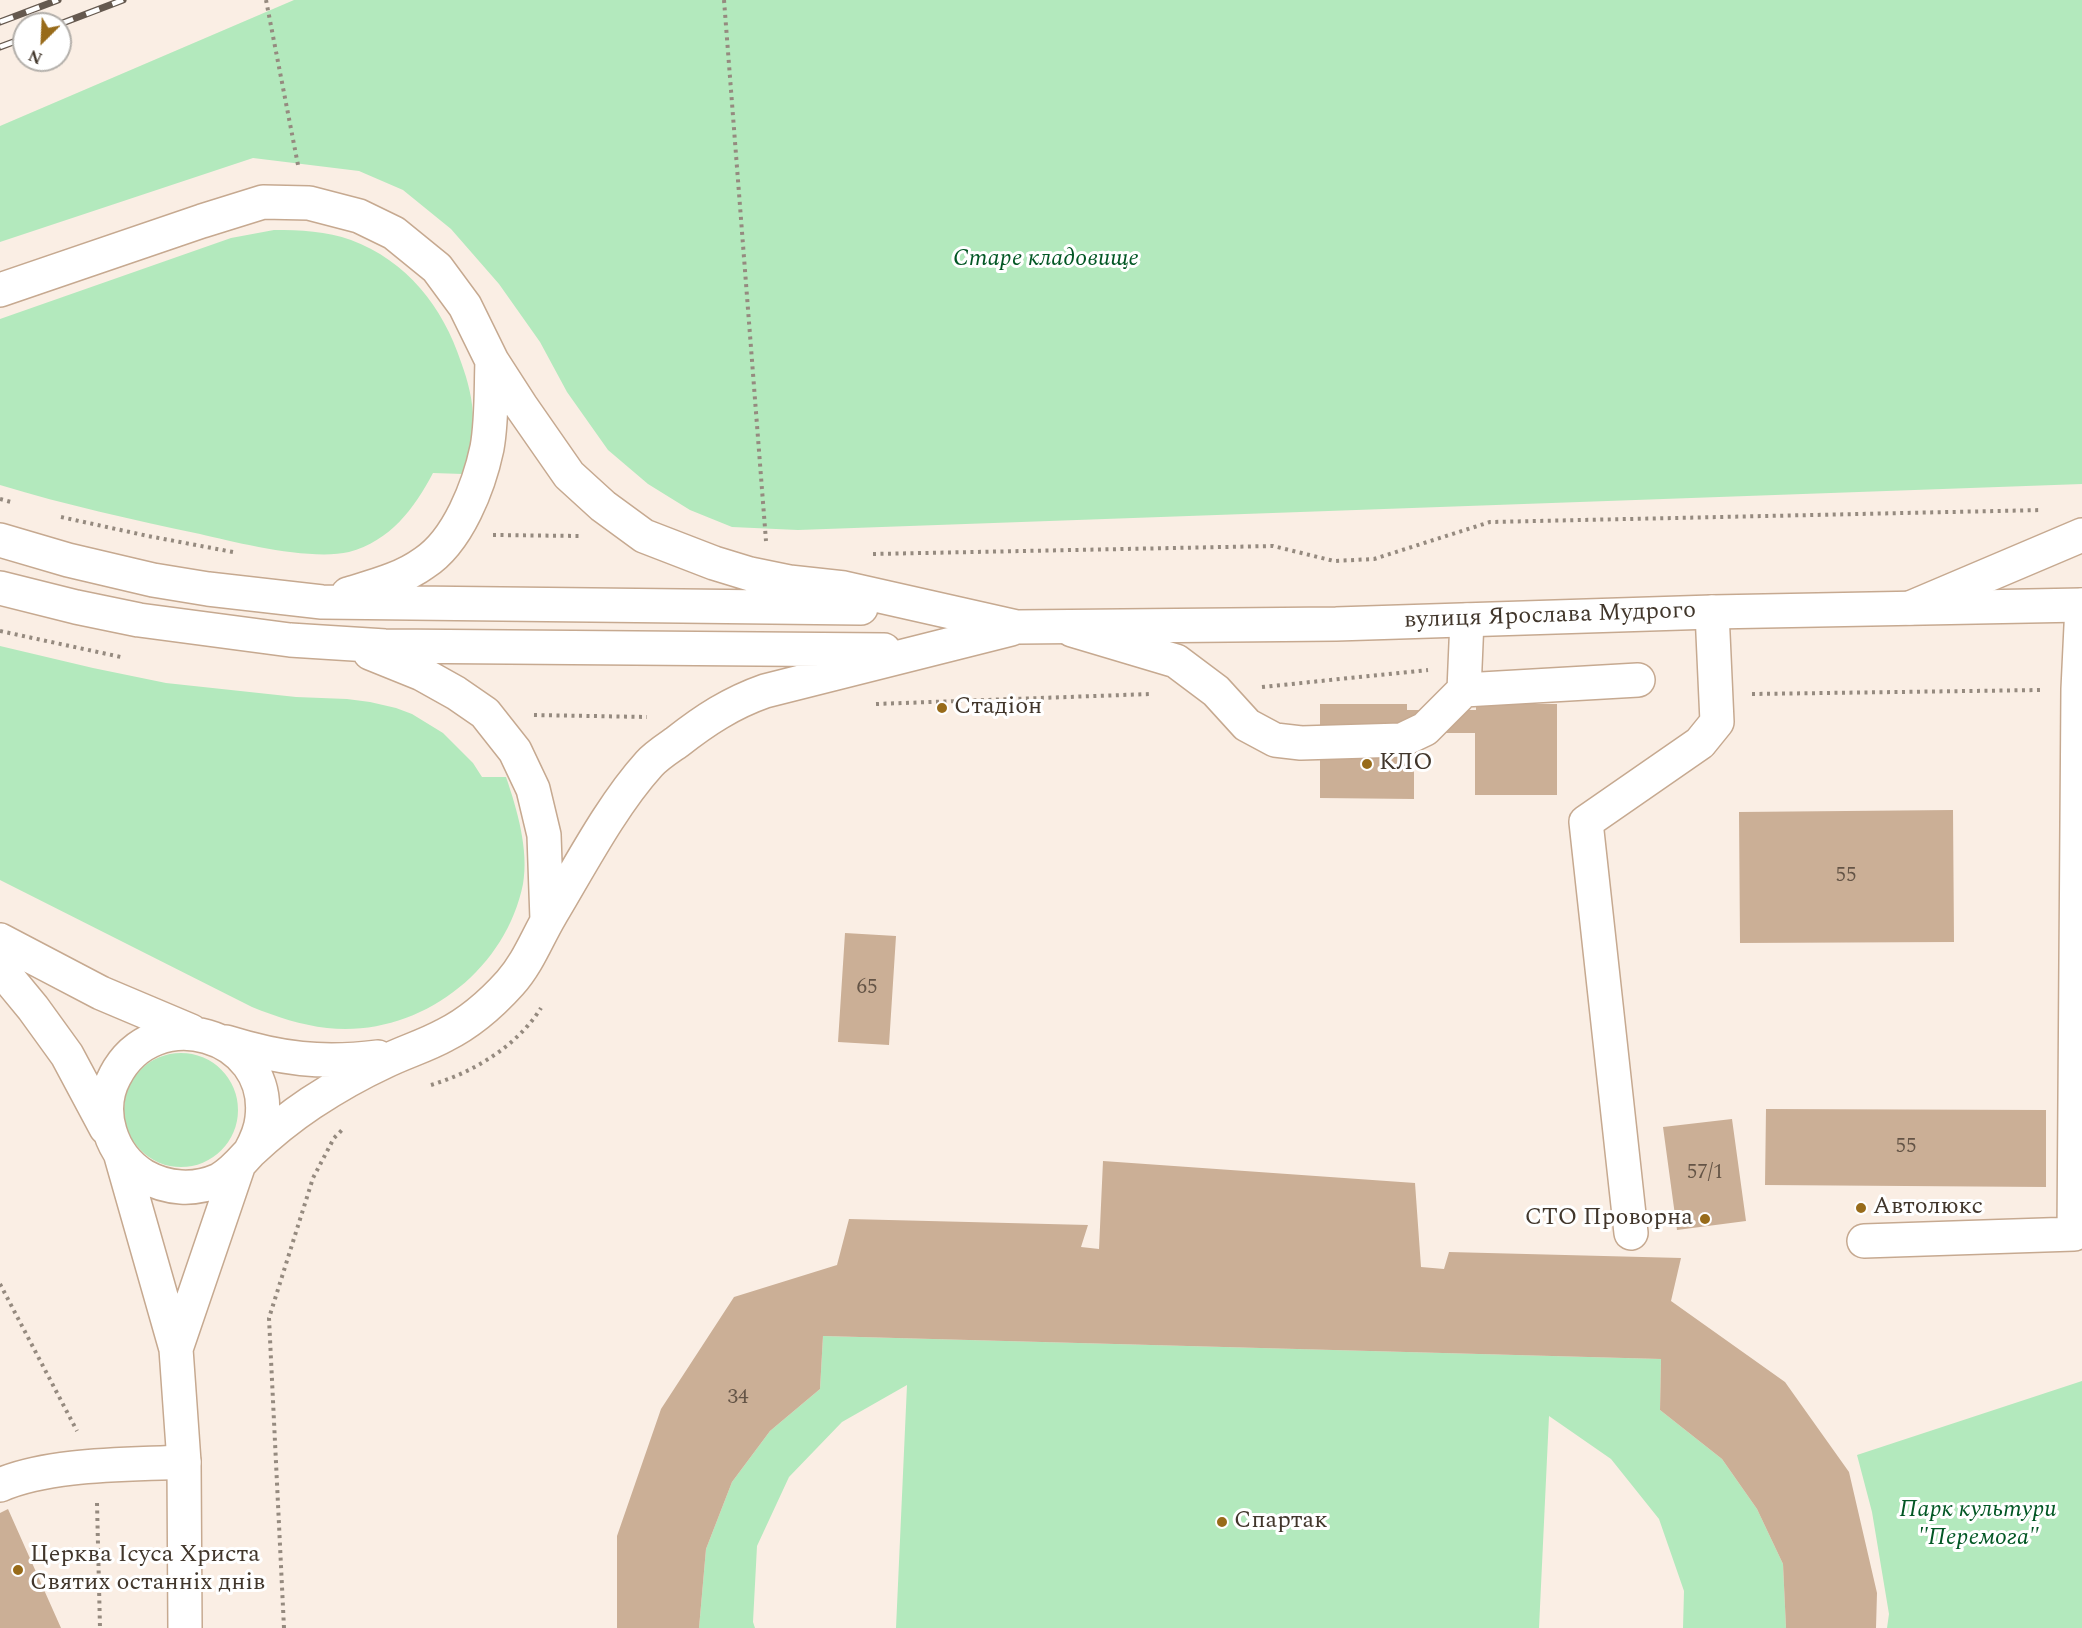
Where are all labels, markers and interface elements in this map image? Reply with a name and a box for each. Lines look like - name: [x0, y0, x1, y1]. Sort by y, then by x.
- north arrow: [12, 12, 72, 72]
- text: N: [25, 43, 46, 70]
- park label: Старе кладовище: [953, 246, 1139, 274]
- street label: вулиця Ярослава Мудрого: [1404, 598, 1696, 636]
- place label: Стадіон: [954, 694, 1042, 722]
- marker: Стадіон: [935, 701, 949, 715]
- place label: КЛО: [1379, 750, 1433, 778]
- marker: КЛО: [1360, 757, 1374, 771]
- house number: 55: [1836, 864, 1856, 890]
- house number: 65: [857, 976, 877, 1002]
- house number: 55: [1896, 1135, 1916, 1161]
- house number: 57/1: [1687, 1161, 1723, 1187]
- place label: Автолюкс: [1873, 1194, 1983, 1222]
- marker: Автолюкс: [1854, 1201, 1868, 1215]
- place label: СТО Проворна: [1525, 1205, 1693, 1233]
- marker: СТО Проворна: [1698, 1212, 1712, 1226]
- house number: 34: [728, 1386, 748, 1412]
- park label: Парк культури "Перемога": [1899, 1497, 2057, 1553]
- place label: Спартак: [1234, 1508, 1328, 1536]
- marker: Спартак: [1215, 1515, 1229, 1529]
- place label: Церква Ісуса Христа Святих останніх днів: [30, 1542, 265, 1598]
- marker: Церква Ісуса Христа Святих останніх днів: [11, 1563, 25, 1577]

